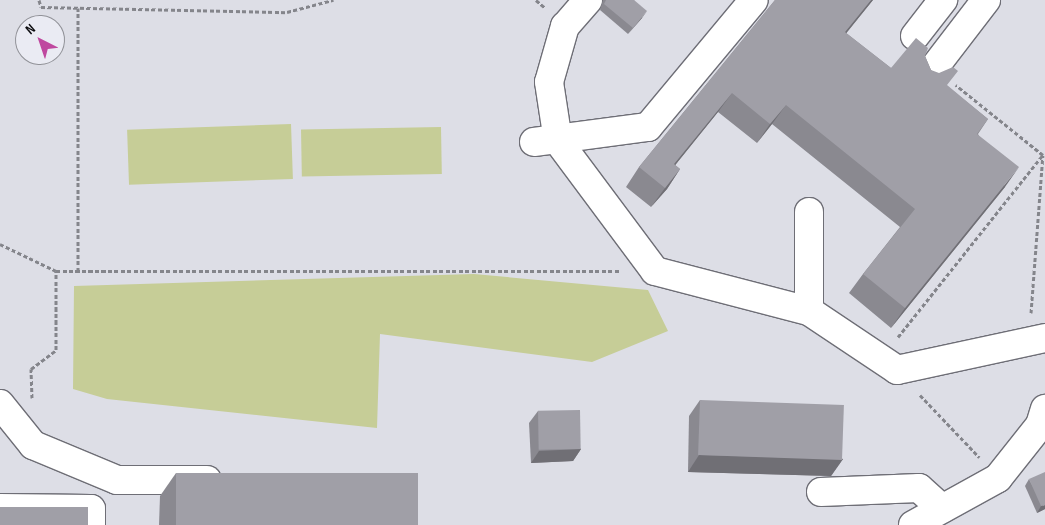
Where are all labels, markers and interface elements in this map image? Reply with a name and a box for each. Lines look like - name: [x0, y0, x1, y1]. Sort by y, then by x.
- north arrow: [15, 15, 65, 65]
- text: N: [22, 20, 39, 38]

